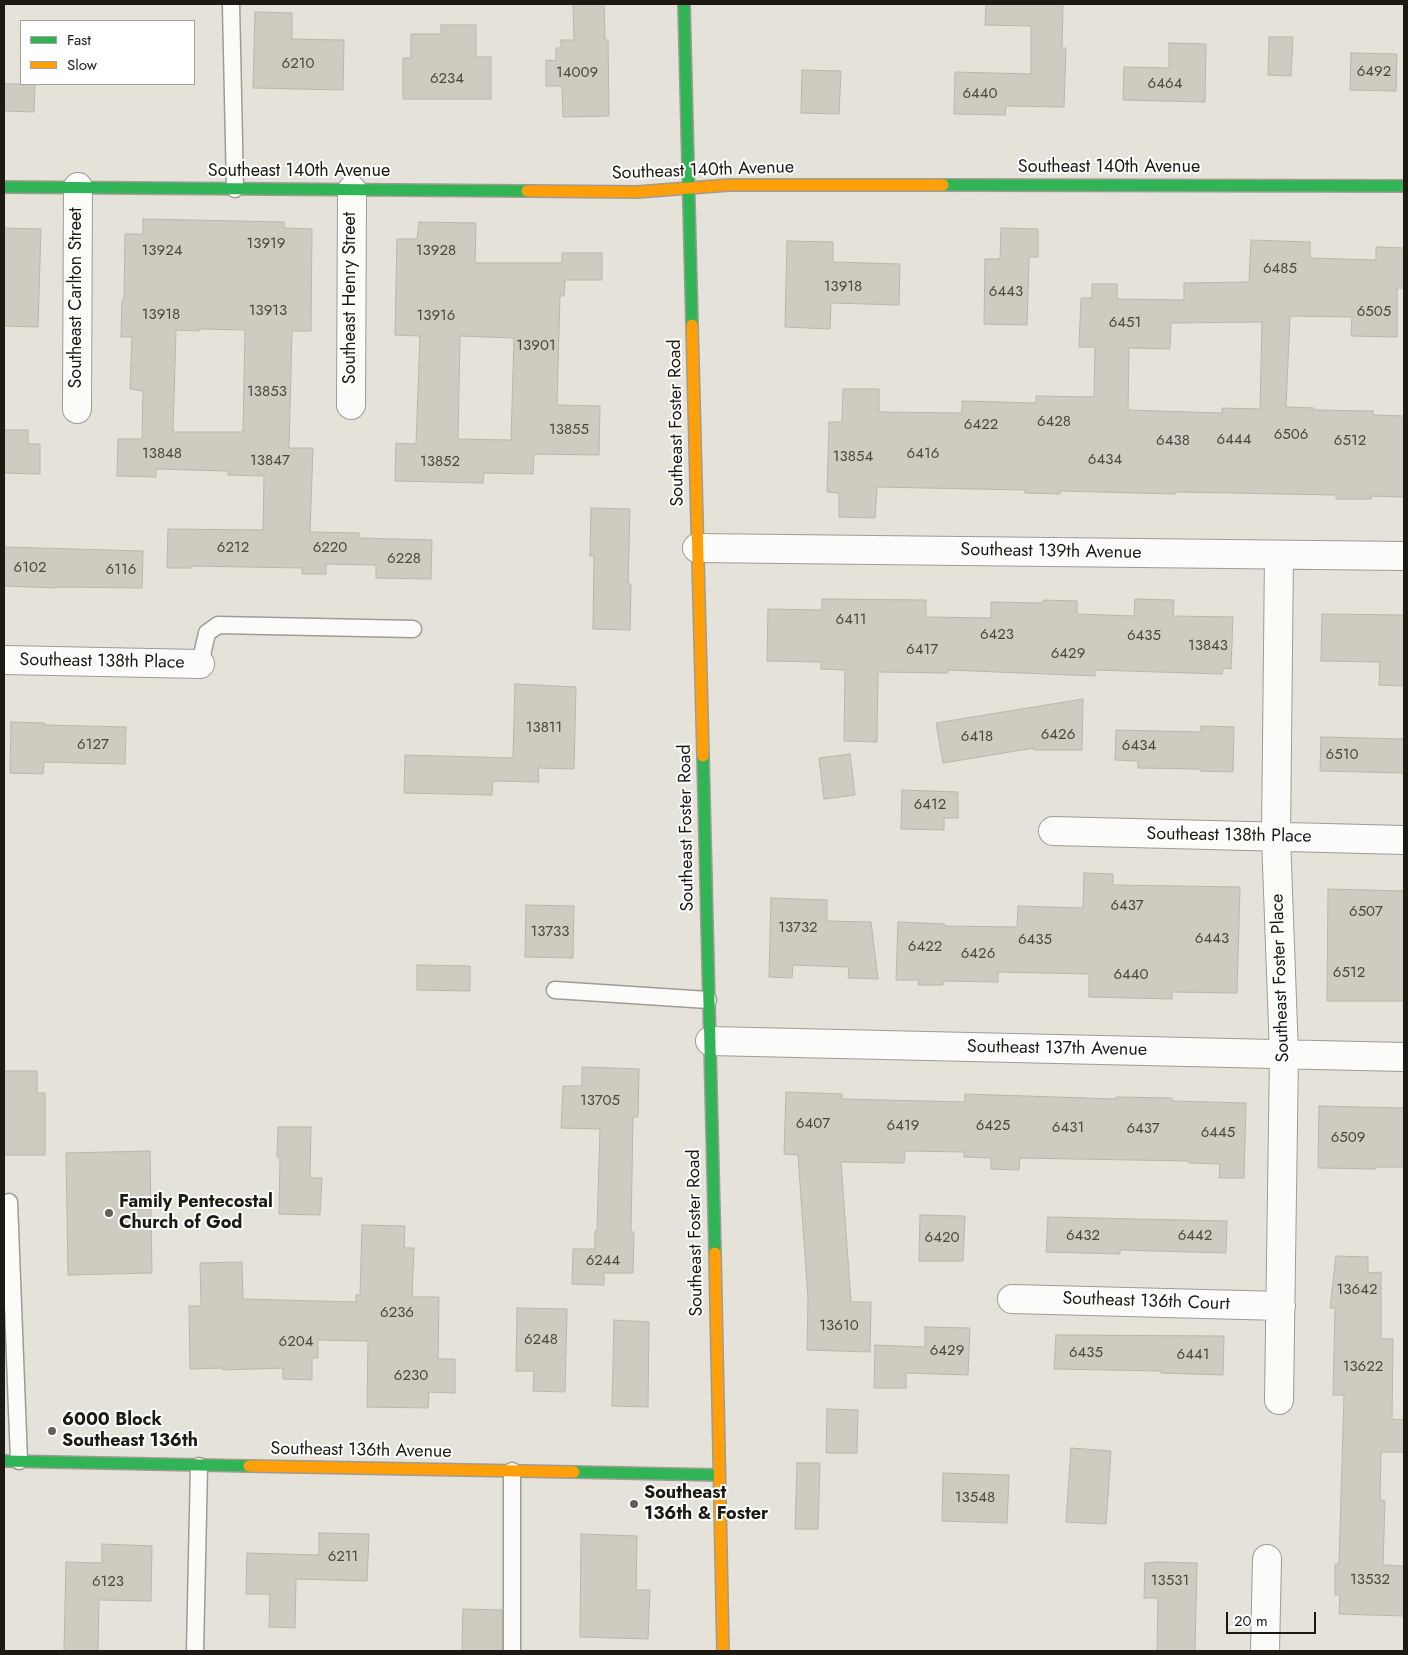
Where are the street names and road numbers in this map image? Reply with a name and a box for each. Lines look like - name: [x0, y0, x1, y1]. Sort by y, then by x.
- street label: Southeast 140th Avenue: [611, 157, 795, 185]
- street label: Southeast 140th Avenue: [1018, 157, 1200, 179]
- street label: Southeast 140th Avenue: [208, 161, 390, 183]
- street label: Southeast Carlton Street: [66, 207, 88, 389]
- street label: Southeast Henry Street: [340, 212, 362, 384]
- street label: Southeast Foster Road: [665, 339, 689, 507]
- street label: Southeast 139th Avenue: [960, 540, 1142, 564]
- street label: Southeast 138th Place: [19, 650, 185, 674]
- street label: Southeast Foster Road: [675, 744, 699, 912]
- street label: Southeast 138th Place: [1146, 824, 1312, 848]
- street label: Southeast Foster Place: [1267, 893, 1295, 1063]
- street label: Southeast 137th Avenue: [967, 1037, 1147, 1061]
- street label: Southeast Foster Road: [684, 1149, 708, 1317]
- street label: Southeast 136th Court: [1062, 1288, 1230, 1316]
- street label: Southeast 136th Avenue: [270, 1439, 452, 1463]

